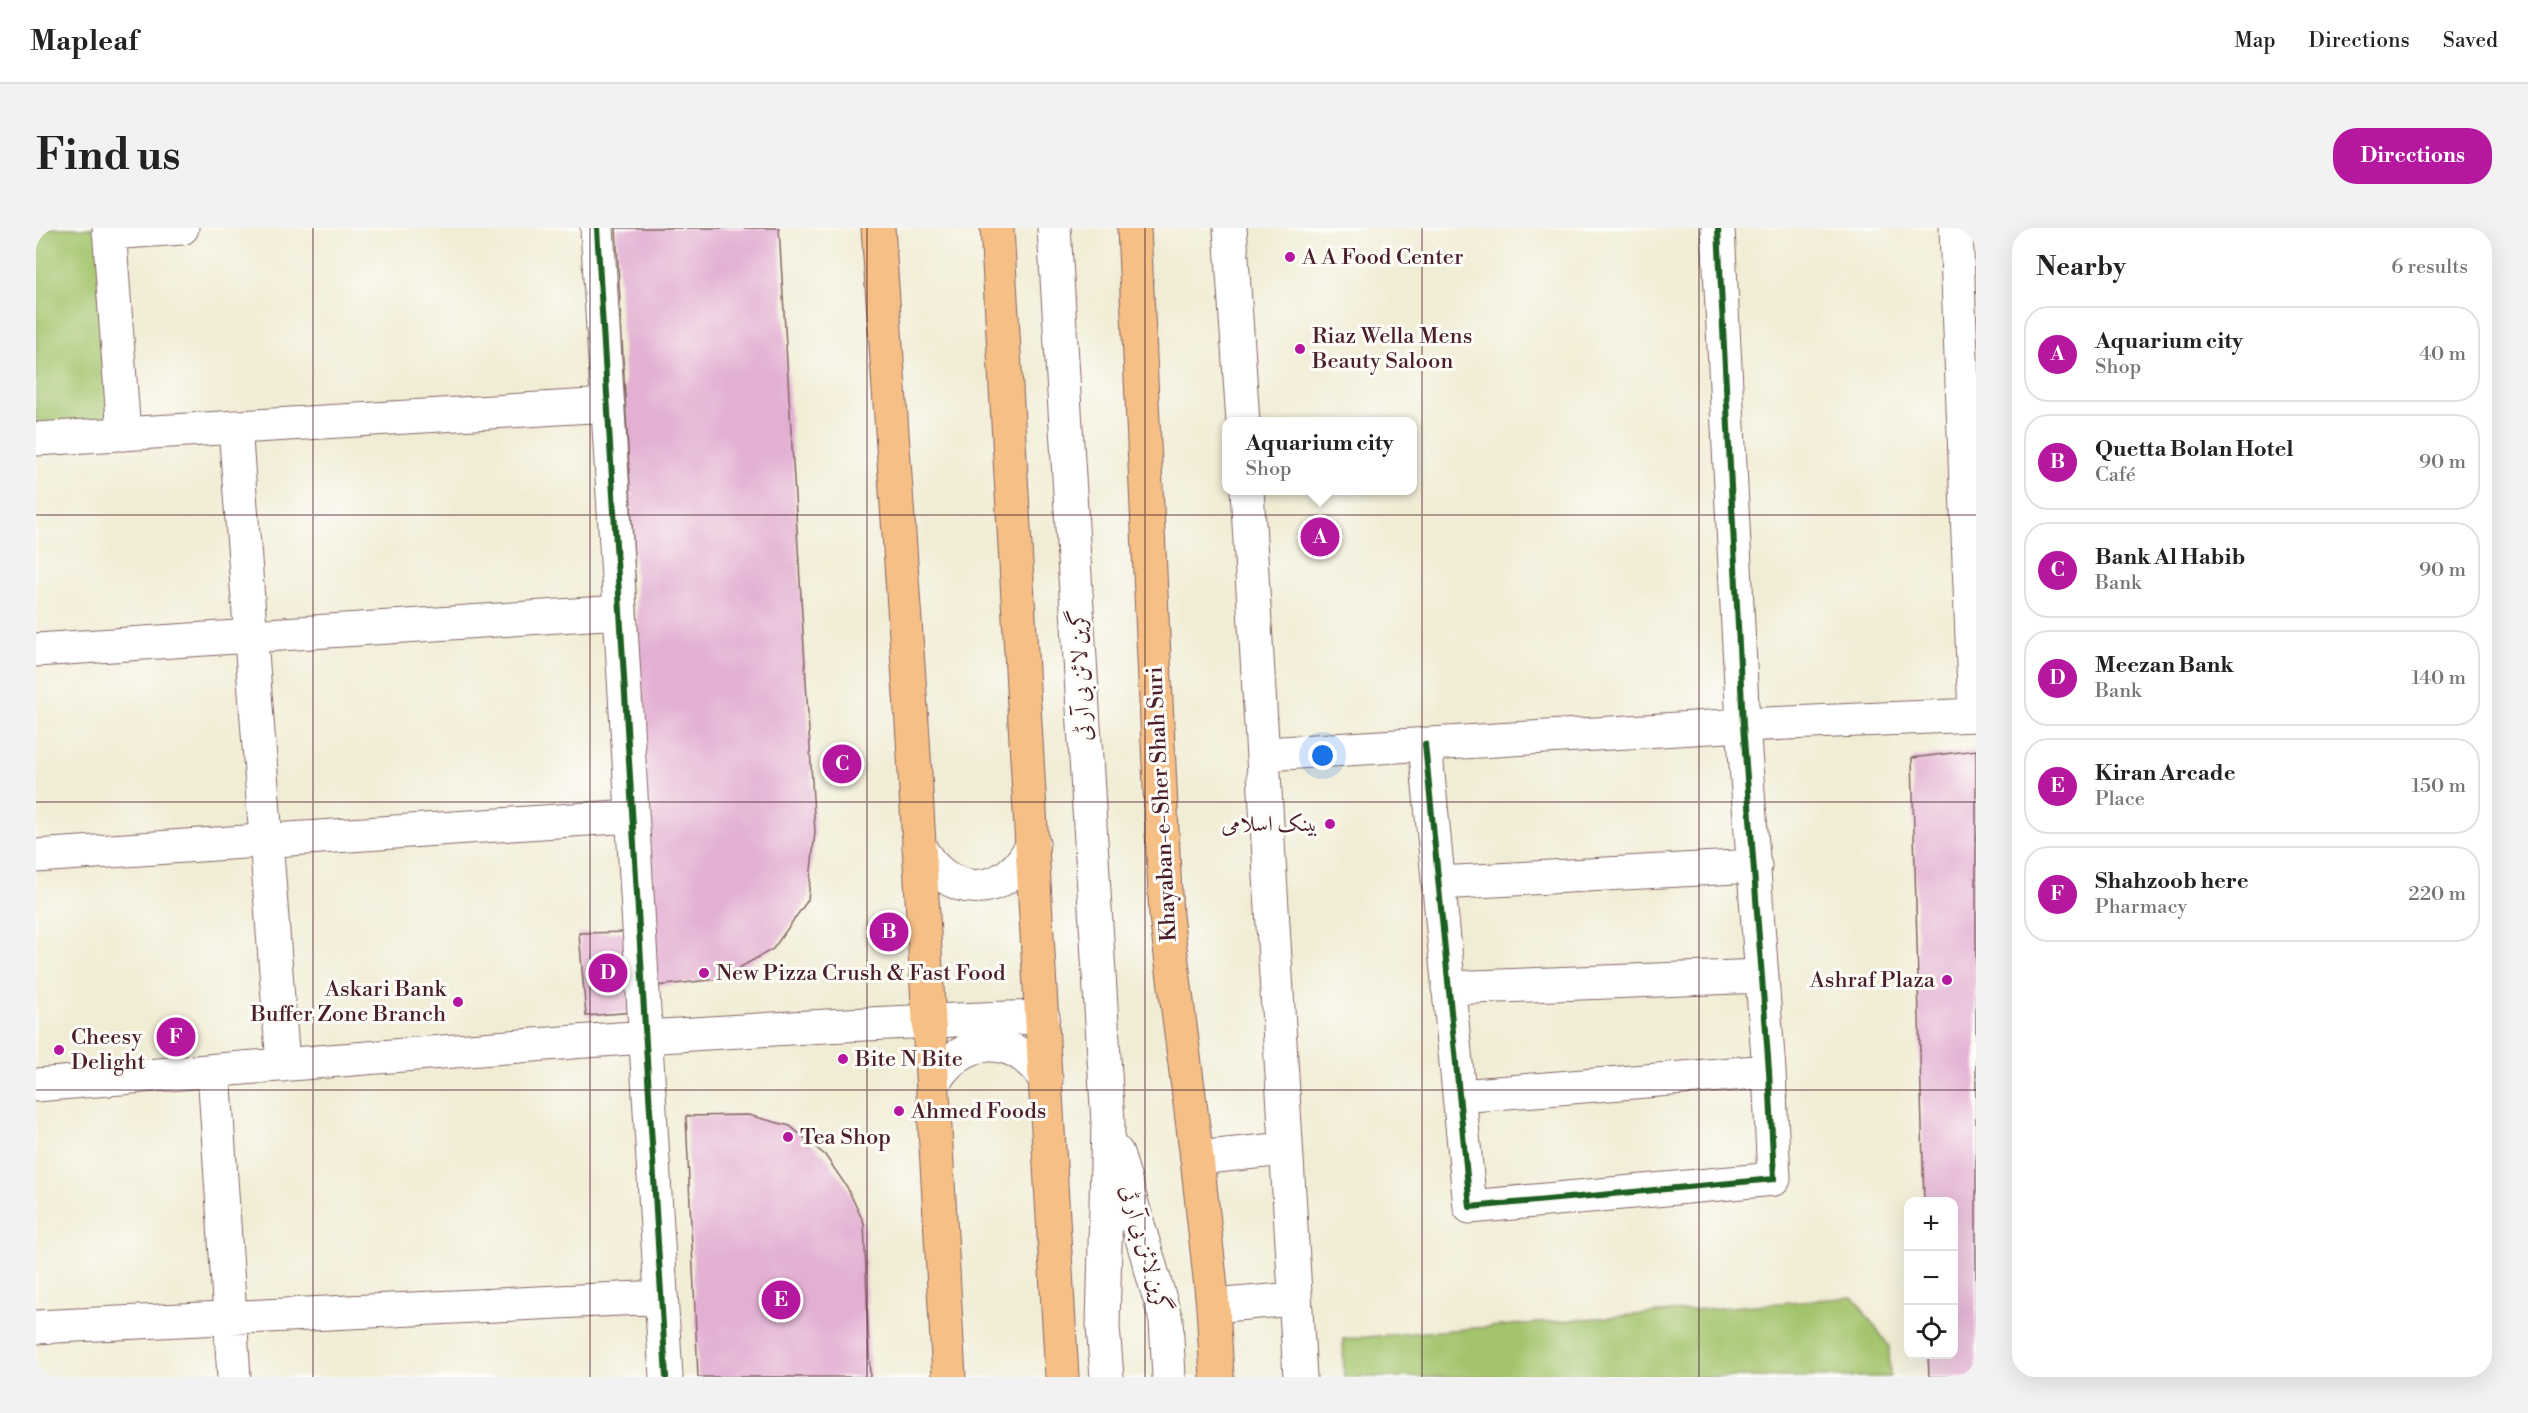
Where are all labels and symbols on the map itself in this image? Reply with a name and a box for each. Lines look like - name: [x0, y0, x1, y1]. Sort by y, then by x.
- place label: A A Food Center: [1301, 244, 1463, 271]
- marker: A A Food Center: [1283, 250, 1297, 264]
- place label: Riaz Wella Mens Beauty Saloon: [1311, 323, 1472, 375]
- marker: Riaz Wella Mens Beauty Saloon: [1293, 342, 1307, 356]
- pin: A: [1300, 514, 1340, 560]
- street label: گرین لائن بی آر ٹی: [1062, 608, 1100, 742]
- street label: Khayaban-e-Sher Shah Suri: [1141, 666, 1183, 942]
- your location: [1308, 741, 1337, 770]
- pin: C: [822, 742, 862, 786]
- place label: بینک اسلامی: [1221, 811, 1318, 838]
- marker: بینک اسلامی: [1323, 817, 1337, 831]
- pin: B: [870, 910, 908, 954]
- pin: D: [588, 950, 628, 996]
- place label: New Pizza Crush & Fast Food: [716, 960, 1006, 987]
- marker: New Pizza Crush & Fast Food: [697, 966, 711, 980]
- place label: Ashraf Plaza: [1809, 967, 1936, 994]
- marker: Ashraf Plaza: [1940, 973, 1954, 987]
- place label: Askari Bank Buffer Zone Branch: [249, 976, 448, 1028]
- marker: Askari Bank Buffer Zone Branch: [451, 995, 465, 1009]
- pin: F: [156, 1014, 196, 1060]
- place label: Cheesy Delight: [71, 1024, 145, 1076]
- marker: Cheesy Delight: [52, 1043, 66, 1057]
- place label: Bite N Bite: [854, 1046, 963, 1073]
- marker: Bite N Bite: [836, 1052, 850, 1066]
- place label: Ahmed Foods: [910, 1098, 1046, 1125]
- marker: Ahmed Foods: [892, 1104, 906, 1118]
- place label: Tea Shop: [800, 1124, 891, 1151]
- marker: Tea Shop: [781, 1130, 795, 1144]
- street label: گرین لائن بی آر ٹی: [1112, 1181, 1178, 1317]
- pin: E: [762, 1278, 800, 1322]

